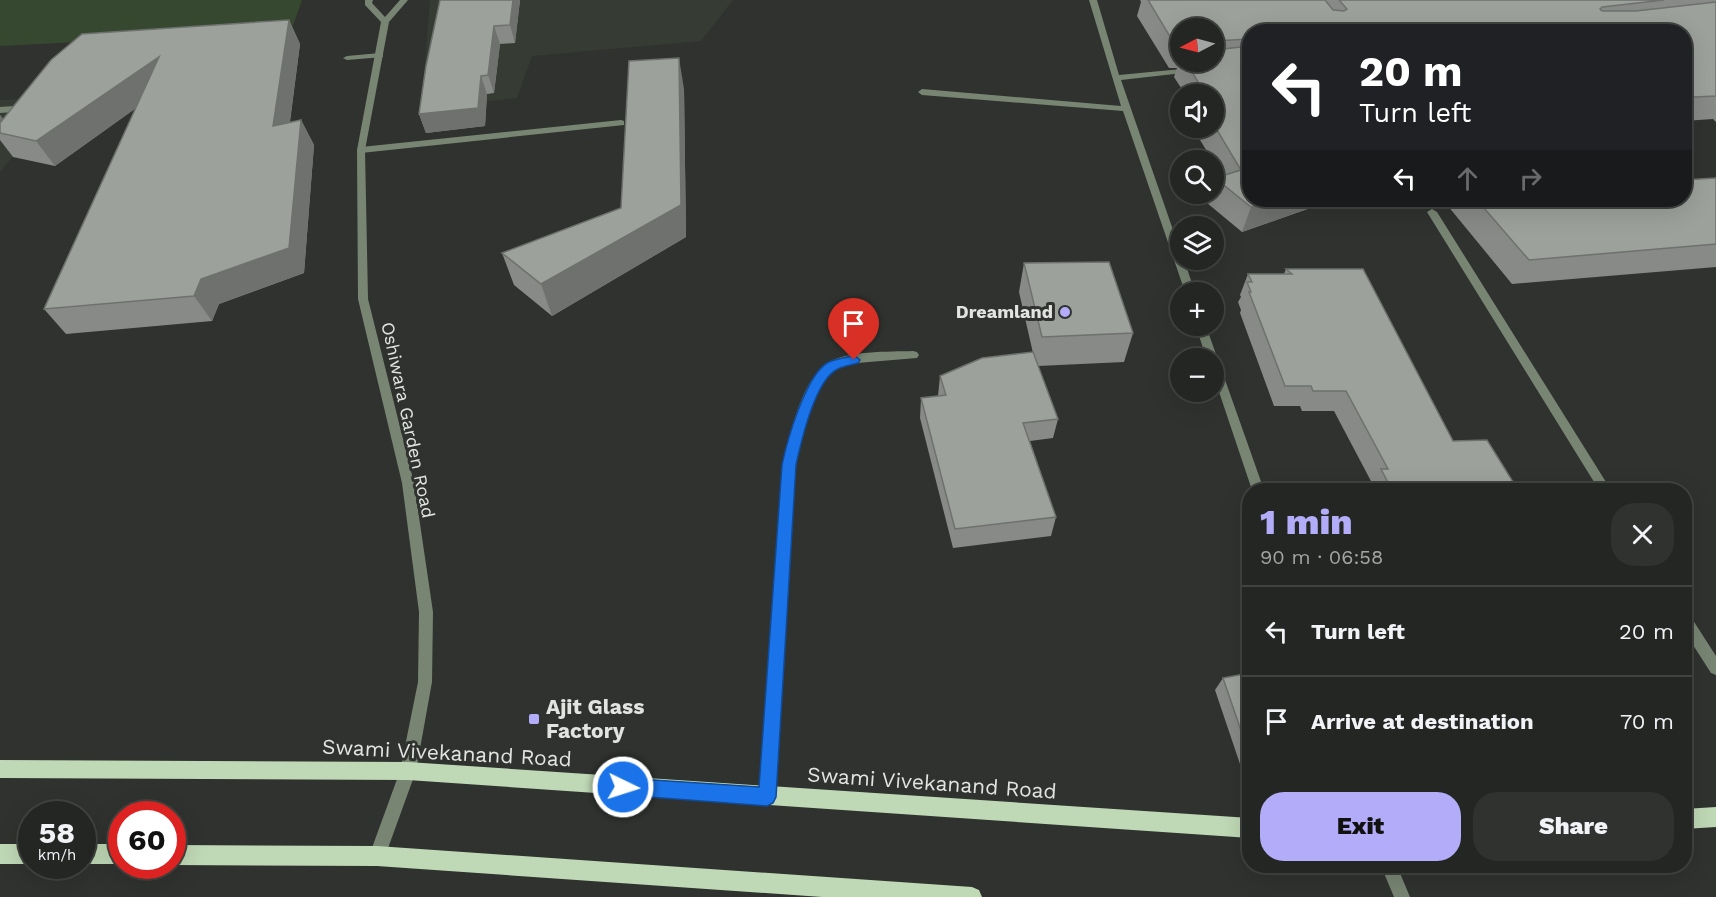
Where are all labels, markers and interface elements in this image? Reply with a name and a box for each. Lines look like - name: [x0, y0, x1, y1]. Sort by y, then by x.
- north arrow: [1170, 18, 1224, 72]
- map controls: [1170, 18, 1224, 402]
- text: 20 m: [1359, 47, 1463, 96]
- icon: left: [1260, 48, 1338, 126]
- button: sound: [1170, 84, 1224, 138]
- text: Turn left: [1359, 97, 1471, 129]
- button: search: [1170, 150, 1224, 204]
- icon: left: [1388, 162, 1421, 195]
- icon: ahead: [1451, 162, 1484, 195]
- icon: right: [1514, 162, 1547, 195]
- button: layers: [1170, 216, 1224, 270]
- button: +: [1170, 282, 1224, 336]
- pin: [828, 298, 879, 360]
- place label: Dreamland: [956, 301, 1053, 322]
- marker: Dreamland: [1058, 305, 1072, 319]
- icon: arrive: [837, 307, 870, 340]
- street label: Oshiwara Garden Road: [377, 320, 440, 520]
- button: −: [1170, 348, 1224, 402]
- text: 1 min: [1260, 501, 1353, 543]
- button: close: [1611, 503, 1674, 566]
- text: 90 m · 06:58: [1260, 545, 1383, 569]
- icon: left: [1260, 615, 1293, 648]
- text: Turn left: [1311, 619, 1405, 644]
- text: 20 m: [1619, 619, 1674, 644]
- place label: Ajit Glass Factory: [546, 694, 644, 743]
- icon: arrive: [1260, 705, 1293, 738]
- text: Arrive at destination: [1311, 709, 1534, 734]
- text: 70 m: [1620, 709, 1674, 734]
- marker: Ajit Glass Factory: [527, 712, 541, 726]
- street label: Swami Vivekanand Road: [322, 733, 573, 772]
- position arrow: [591, 755, 655, 819]
- street label: Swami Vivekanand Road: [806, 761, 1058, 804]
- button: Exit: [1260, 792, 1461, 861]
- button: Share: [1473, 792, 1674, 861]
- speed limit sign: 60: [108, 801, 186, 879]
- text: 58: [39, 815, 75, 850]
- text: km/h: [38, 846, 76, 864]

